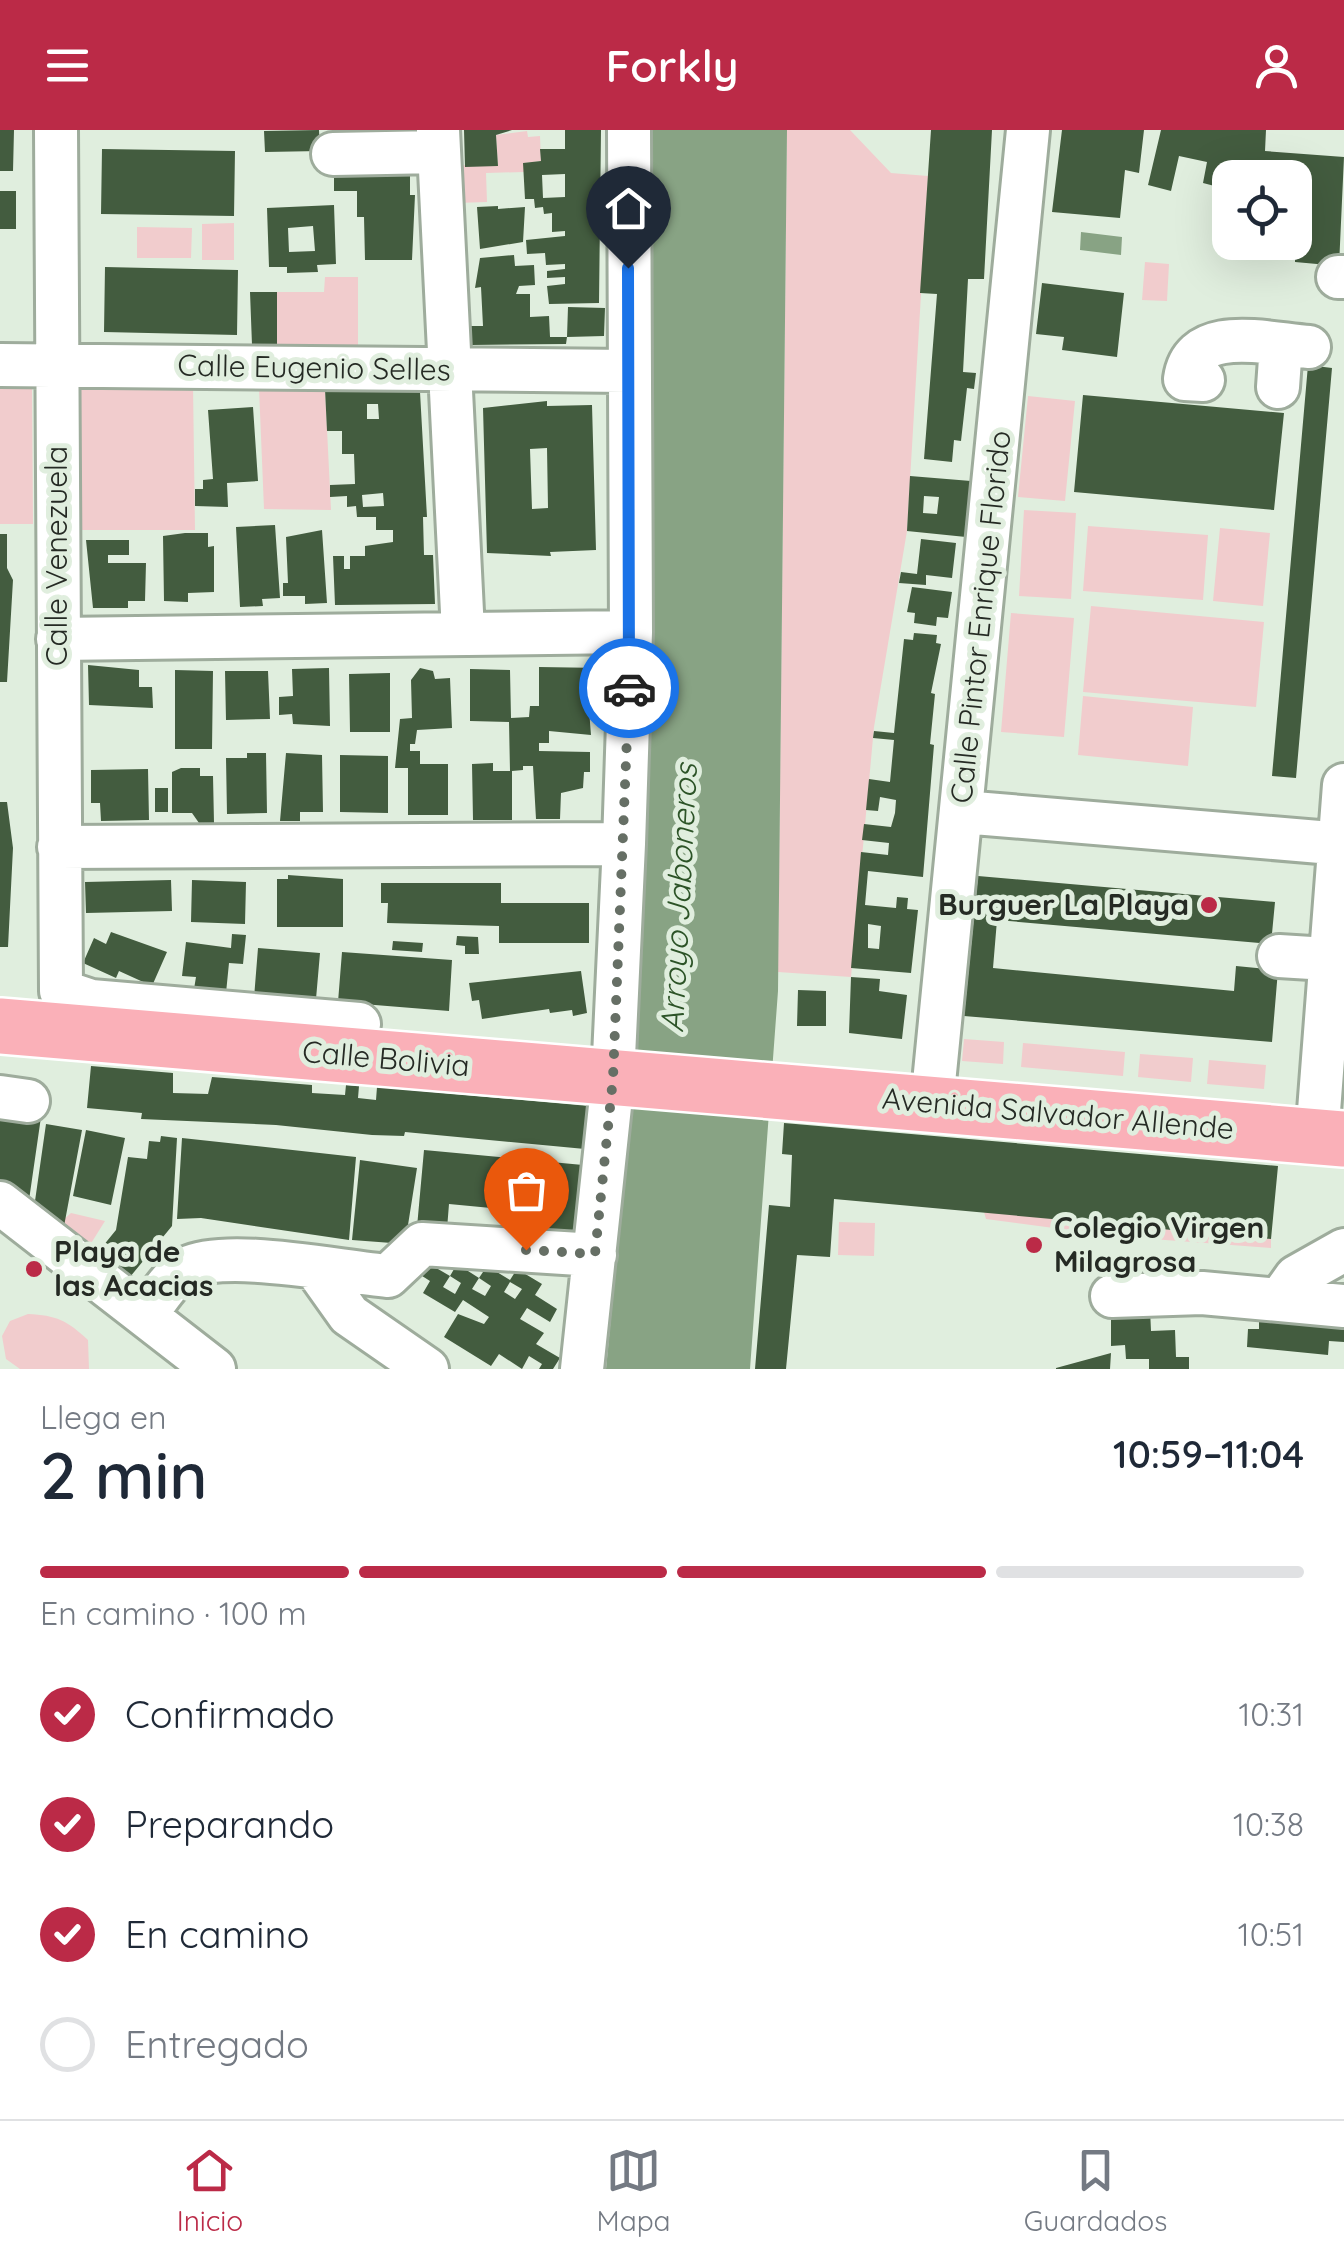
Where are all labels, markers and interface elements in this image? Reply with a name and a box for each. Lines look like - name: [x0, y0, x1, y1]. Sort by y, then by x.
- text: Forkly: [605, 37, 739, 93]
- icon: menu: [40, 38, 95, 93]
- icon: person: [1249, 38, 1304, 93]
- map controls: [1212, 160, 1312, 260]
- button: locate: [1212, 160, 1312, 260]
- pin: [586, 166, 671, 269]
- icon: home: [601, 181, 656, 236]
- street label: Calle Eugenio Selles: [177, 346, 451, 388]
- street label: Calle Pintor Enrique Florido: [942, 429, 1018, 805]
- street label: Calle Venezuela: [37, 446, 75, 666]
- courier: [579, 638, 679, 738]
- icon: car: [602, 661, 657, 716]
- water label: Arroyo Jaboneros: [651, 761, 705, 1033]
- place label: Burguer La Playa: [938, 885, 1189, 923]
- marker: Burguer La Playa: [1198, 894, 1220, 916]
- street label: Calle Bolivia: [301, 1032, 471, 1084]
- street label: Avenida Salvador Allende: [881, 1079, 1236, 1147]
- pin: [484, 1148, 569, 1251]
- icon: bag: [499, 1163, 554, 1218]
- place label: Colegio Virgen Milagrosa: [1054, 1208, 1264, 1280]
- place label: Playa de las Acacias: [54, 1232, 213, 1304]
- marker: Colegio Virgen Milagrosa: [1023, 1234, 1045, 1256]
- marker: Playa de las Acacias: [23, 1258, 45, 1280]
- text: Llega en: [40, 1397, 167, 1437]
- text: 10:59–11:04: [1113, 1430, 1304, 1478]
- text: 2 min: [40, 1434, 208, 1515]
- text: En camino · 100 m: [40, 1593, 307, 1633]
- icon: check: [40, 1687, 95, 1742]
- text: Confirmado: [125, 1690, 335, 1738]
- text: 10:31: [1239, 1694, 1304, 1734]
- icon: check: [40, 1797, 95, 1852]
- text: Preparando: [125, 1800, 334, 1848]
- text: 10:38: [1233, 1804, 1304, 1844]
- icon: check: [40, 1907, 95, 1962]
- text: En camino: [125, 1910, 309, 1958]
- text: 10:51: [1238, 1914, 1304, 1954]
- text: Entregado: [125, 2020, 309, 2068]
- tab: Inicio: [177, 2143, 243, 2238]
- tab: Mapa: [597, 2143, 671, 2238]
- tab: Guardados: [1024, 2143, 1167, 2238]

